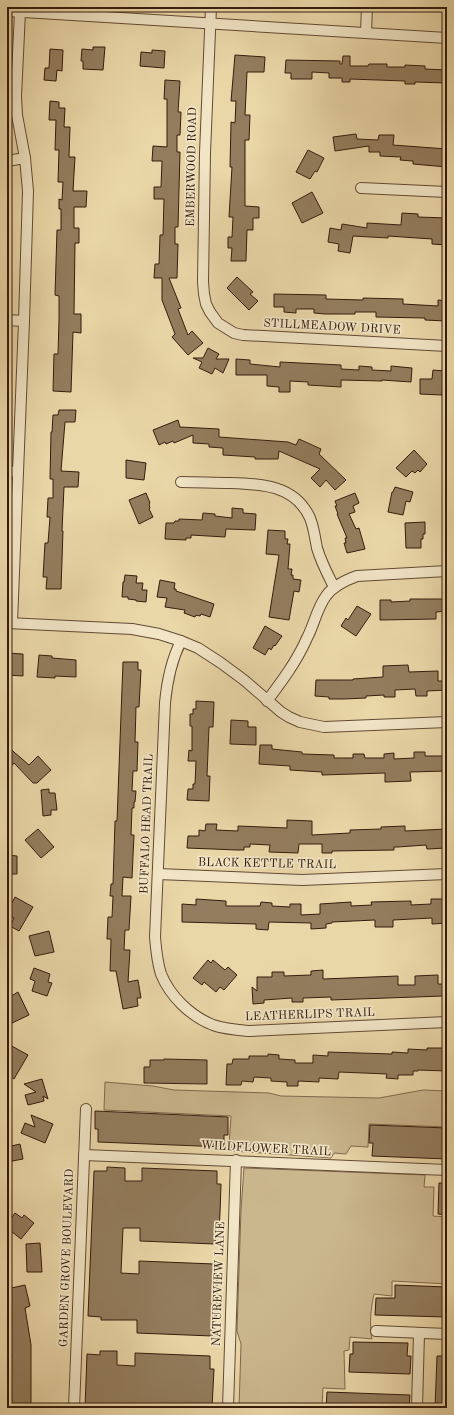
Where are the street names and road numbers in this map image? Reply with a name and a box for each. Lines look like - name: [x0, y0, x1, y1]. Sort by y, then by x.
- street label: EMBERWOOD ROAD: [185, 107, 199, 227]
- street label: STILLMEADOW DRIVE: [263, 317, 401, 337]
- street label: BUFFALO HEAD TRAIL: [139, 754, 155, 894]
- street label: BLACK KETTLE TRAIL: [198, 857, 336, 871]
- street label: LEATHERLIPS TRAIL: [245, 1007, 375, 1023]
- street label: WILDFLOWER TRAIL: [200, 1140, 332, 1158]
- street label: GARDEN GROVE BOULEVARD: [58, 1169, 76, 1347]
- street label: NATUREVIEW LANE: [211, 1221, 227, 1347]

